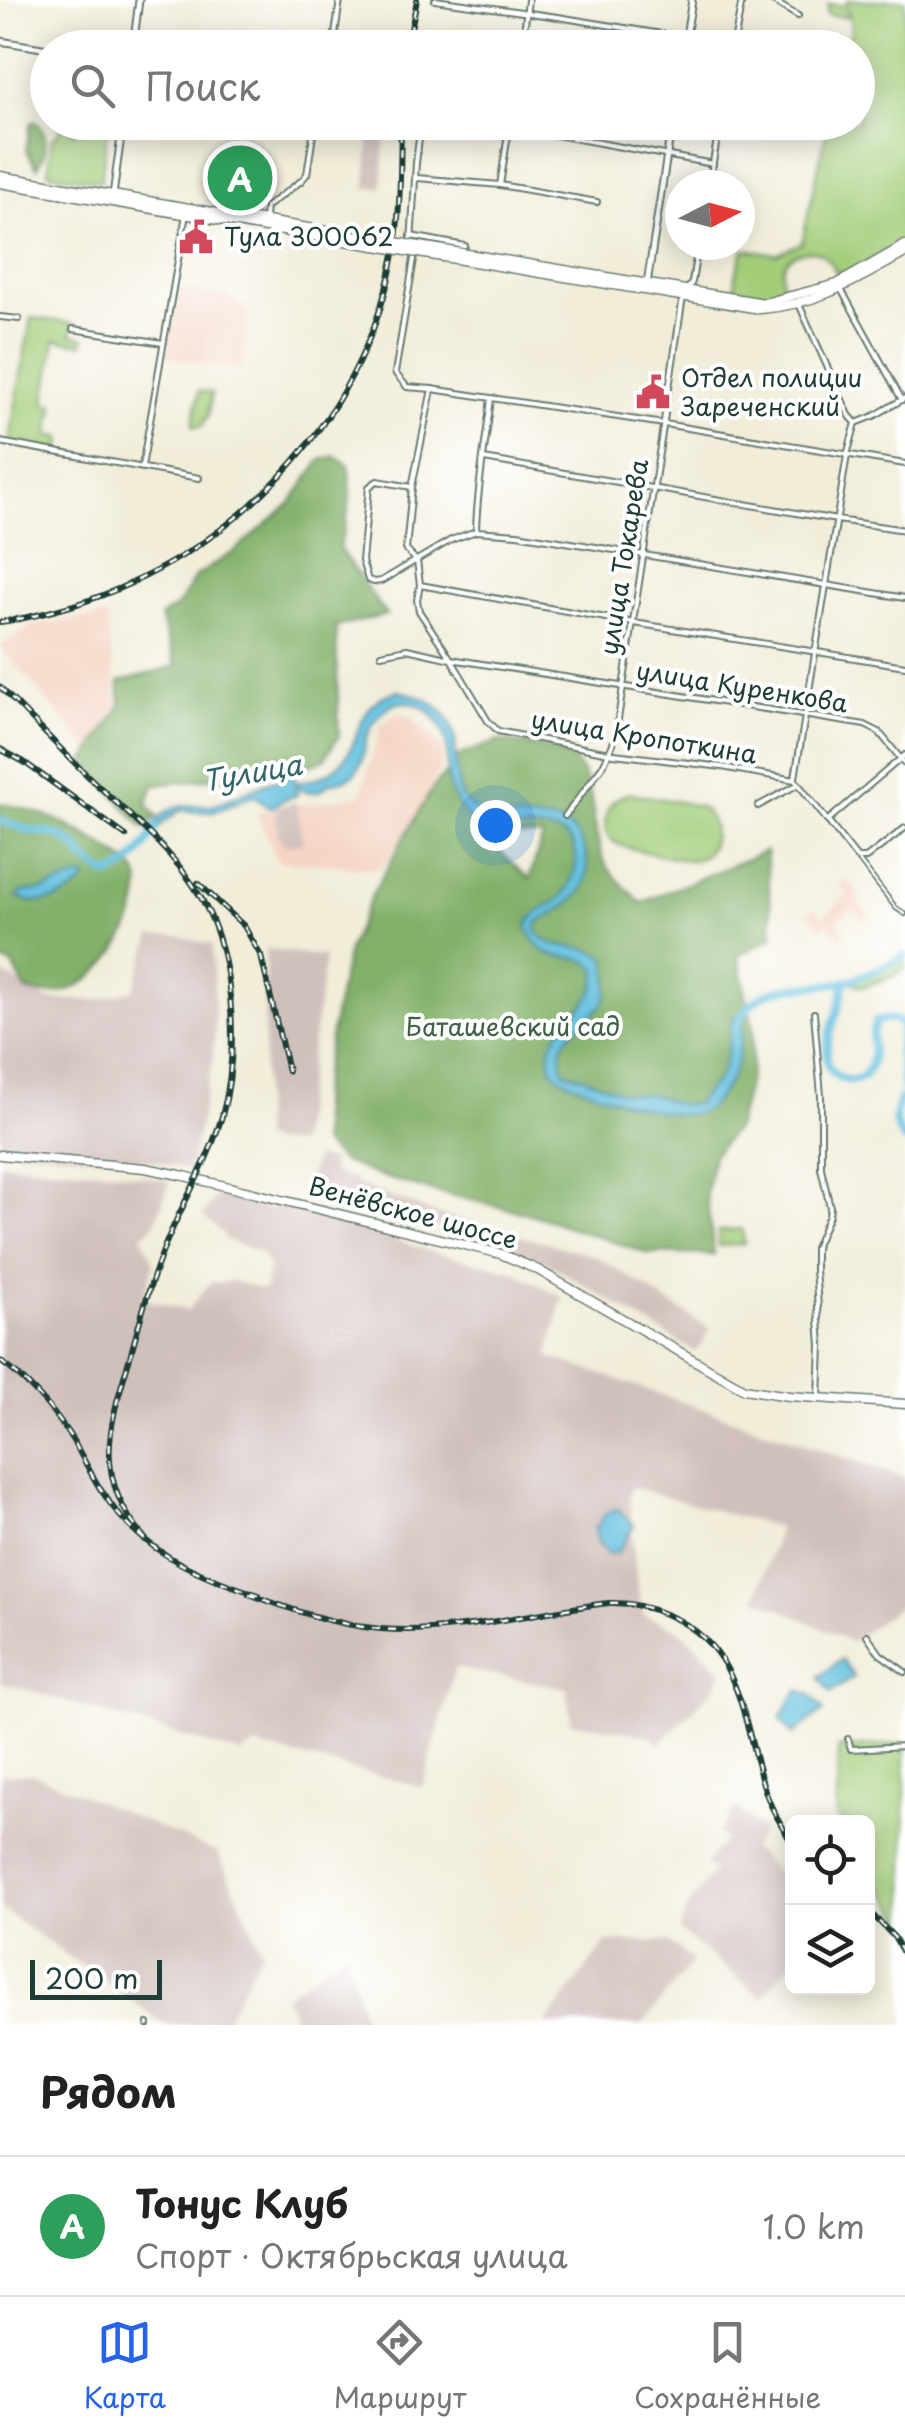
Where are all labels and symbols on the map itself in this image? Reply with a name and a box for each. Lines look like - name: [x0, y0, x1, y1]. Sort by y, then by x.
- pin: A: [208, 140, 272, 216]
- north arrow: [665, 170, 755, 260]
- place label: Тула 300062: [224, 217, 393, 255]
- public building icon: Тула 300062: [177, 218, 215, 256]
- place label: Отдел полиции Зареченский: [681, 358, 862, 425]
- public building icon: Отдел полиции Зареченский: [634, 373, 672, 411]
- street label: улица Токарева: [589, 456, 657, 658]
- street label: улица Куренкова: [634, 651, 851, 722]
- street label: улица Кропоткина: [529, 699, 760, 773]
- water label: Тулица: [199, 741, 306, 801]
- your location: [470, 800, 521, 851]
- park label: Баташевский сад: [406, 1007, 620, 1045]
- street label: Венёвское шоссе: [305, 1166, 522, 1258]
- scale bar: [30, 1955, 162, 2000]

